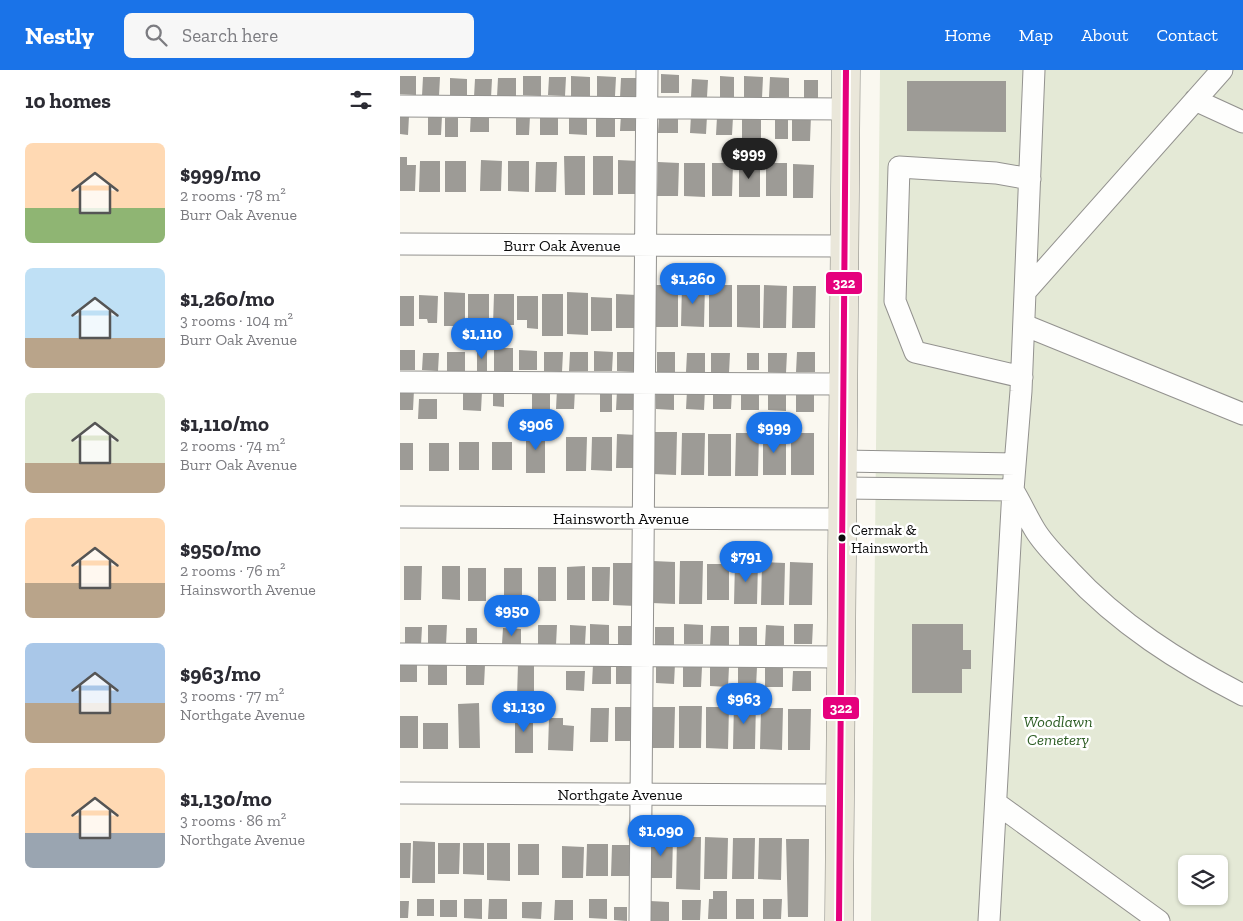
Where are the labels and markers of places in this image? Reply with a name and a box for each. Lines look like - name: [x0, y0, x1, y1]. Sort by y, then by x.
- pin: $999: [719, 138, 779, 180]
- pin: $1,260: [652, 262, 734, 305]
- pin: $1,110: [441, 318, 523, 360]
- pin: $906: [506, 408, 566, 451]
- pin: $999: [744, 412, 804, 454]
- place label: Cermak & Hainsworth: [851, 521, 929, 557]
- marker: Cermak & Hainsworth: [837, 533, 847, 543]
- pin: $791: [716, 540, 776, 583]
- pin: $950: [482, 594, 542, 637]
- pin: $963: [714, 682, 774, 725]
- pin: $1,130: [483, 690, 565, 733]
- pin: $1,090: [620, 814, 702, 857]

